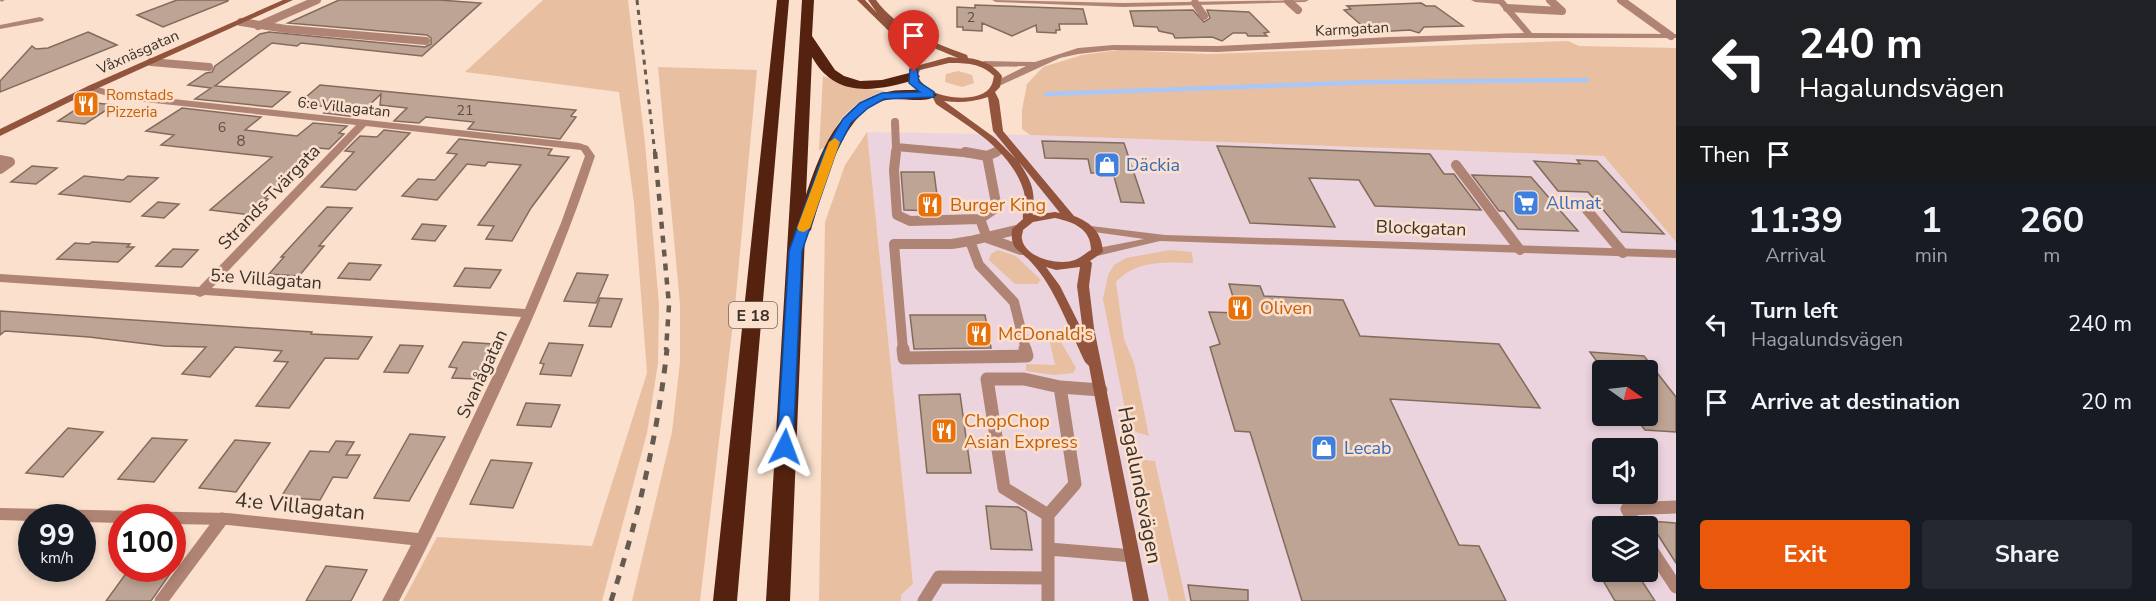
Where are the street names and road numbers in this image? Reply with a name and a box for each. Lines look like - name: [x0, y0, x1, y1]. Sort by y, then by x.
- street label: Karmgatan: [1315, 17, 1389, 41]
- street label: Våxnäsgatan: [93, 25, 182, 79]
- street label: 6:e Villagatan: [297, 92, 391, 122]
- street label: Strands Tvärgata: [213, 139, 325, 255]
- street label: Blockgatan: [1375, 214, 1467, 242]
- street label: 5:e Villagatan: [209, 263, 323, 295]
- road number: E 18: [729, 302, 777, 328]
- street label: Svanågatan: [451, 326, 513, 422]
- street label: Hagalundsvägen: [1111, 404, 1169, 566]
- street label: 4:e Villagatan: [234, 485, 366, 527]

